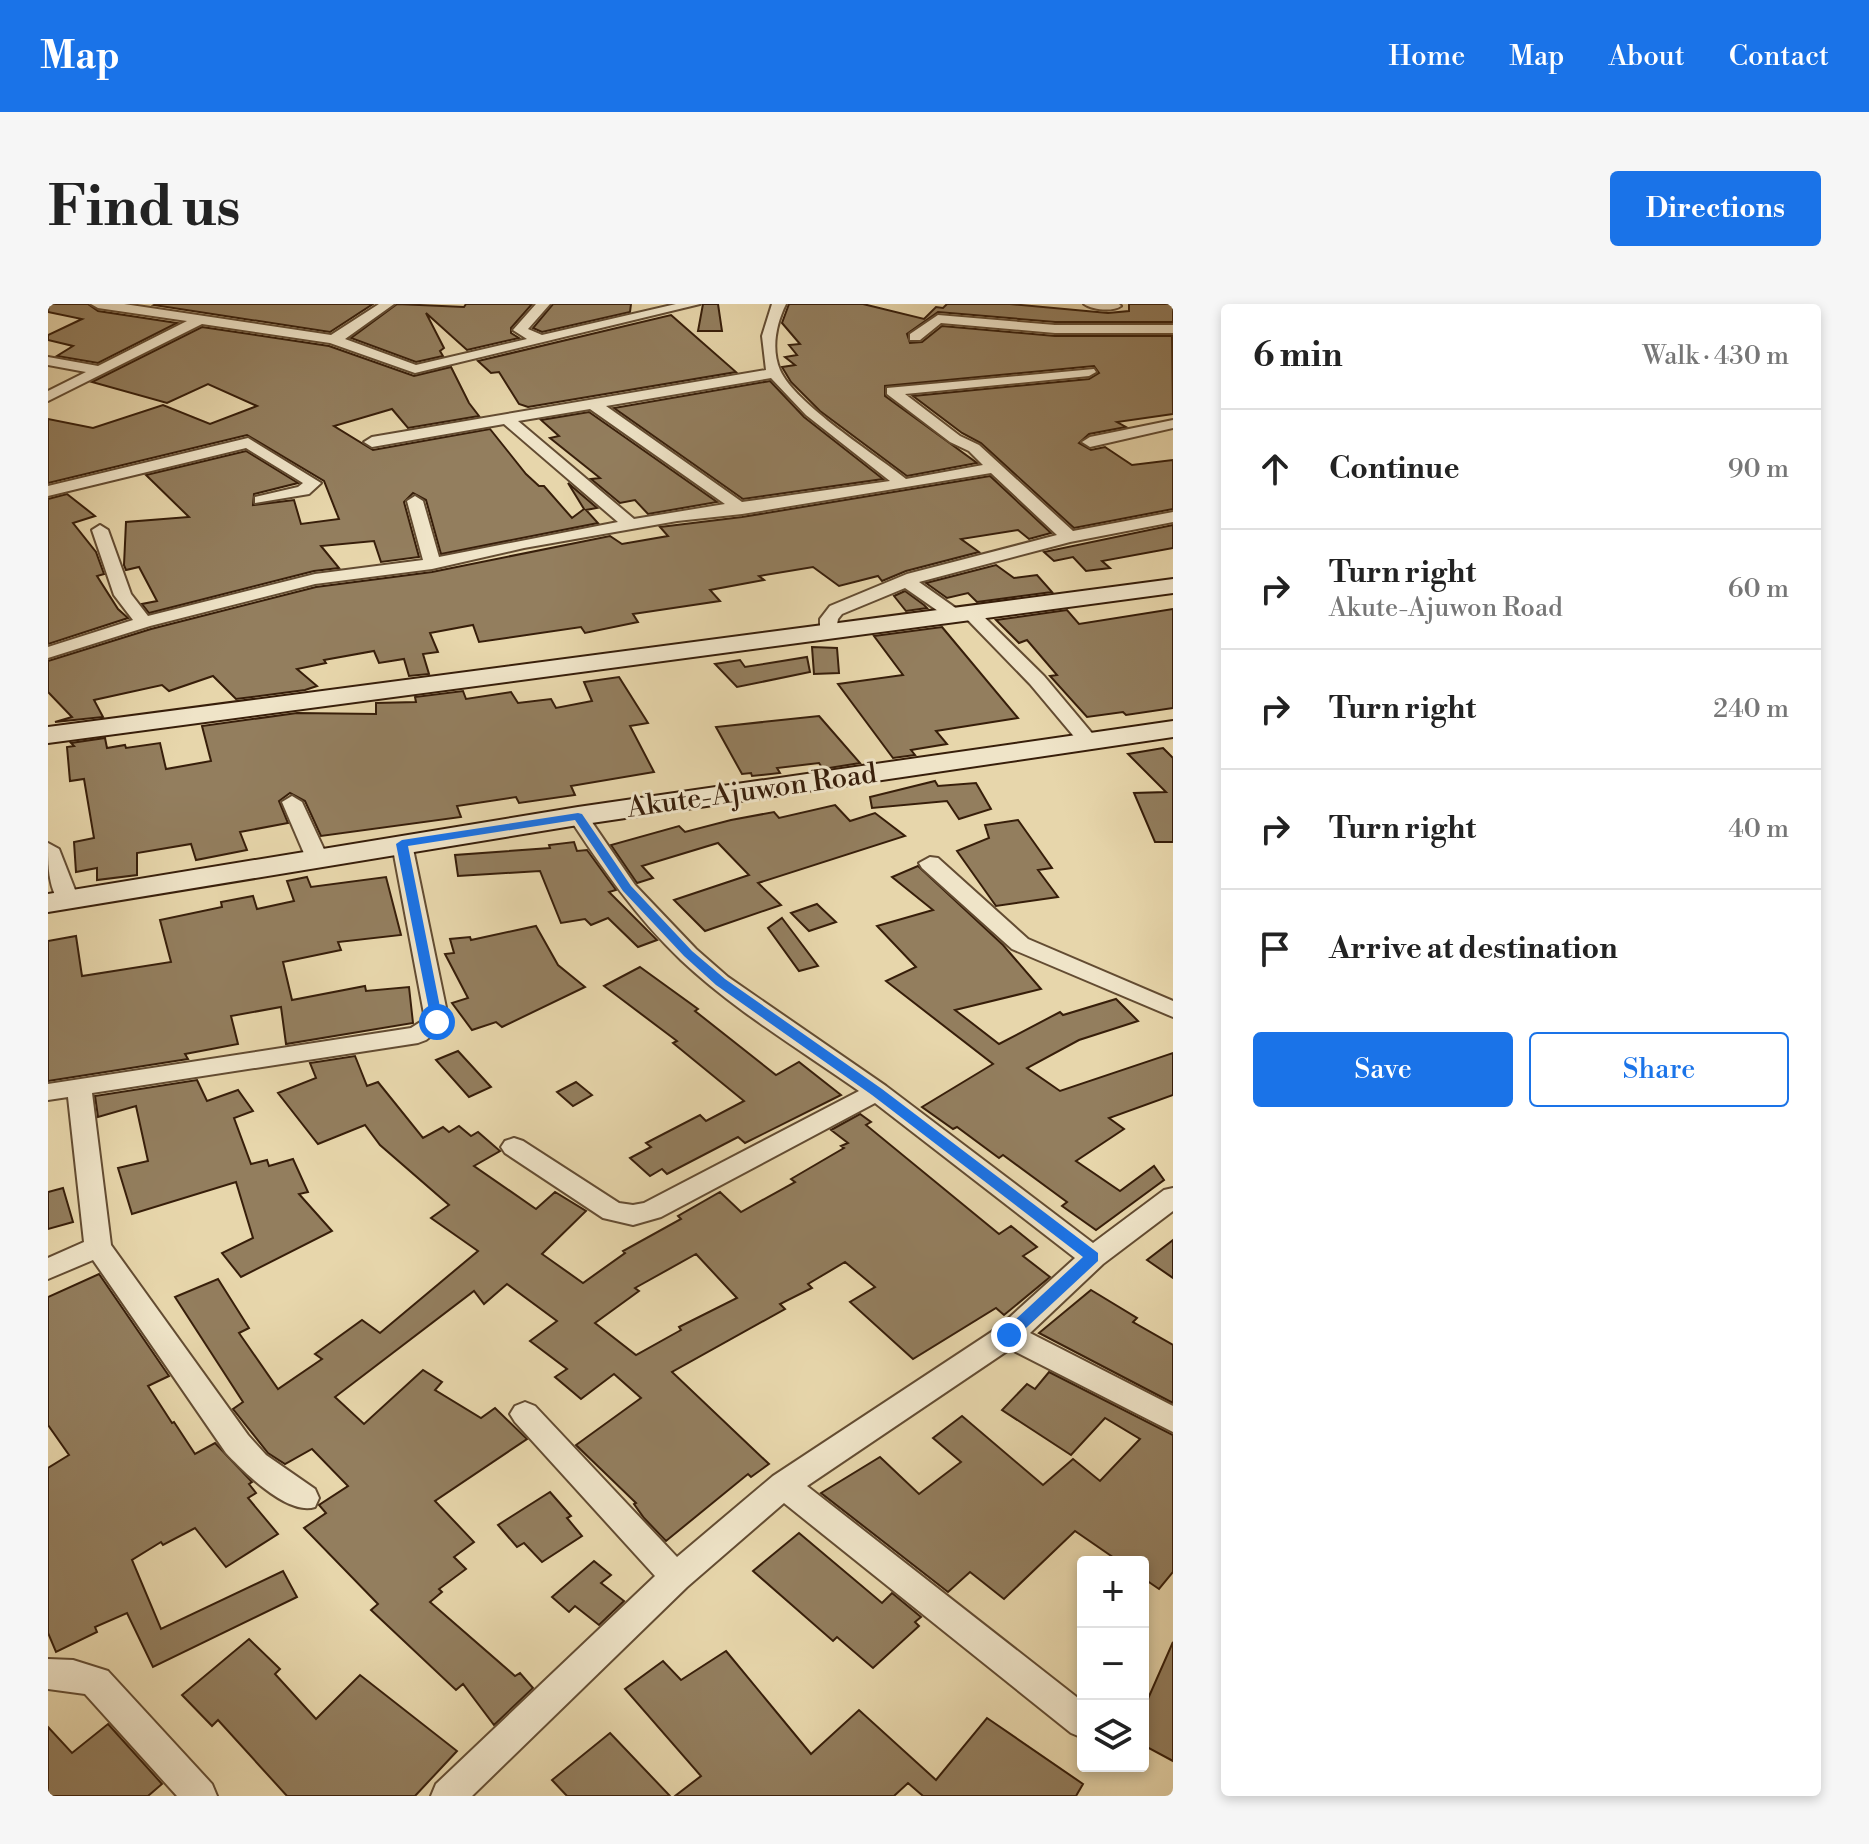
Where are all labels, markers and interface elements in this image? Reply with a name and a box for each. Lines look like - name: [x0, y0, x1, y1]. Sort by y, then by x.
- text: Map: [40, 33, 120, 80]
- text: Home: [1389, 39, 1465, 74]
- text: Map: [1509, 39, 1564, 74]
- text: About: [1608, 39, 1685, 74]
- text: Contact: [1729, 39, 1829, 74]
- button: Directions: [1610, 171, 1821, 246]
- text: Find us: [48, 173, 241, 243]
- text: 6 min: [1253, 335, 1343, 377]
- text: Walk · 430 m: [1642, 340, 1789, 372]
- icon: ahead: [1253, 447, 1297, 491]
- text: Continue: [1329, 450, 1460, 488]
- text: 90 m: [1728, 453, 1789, 485]
- text: Turn right: [1329, 554, 1476, 592]
- icon: right: [1253, 567, 1297, 611]
- text: 60 m: [1728, 573, 1789, 605]
- text: Akute-Ajuwon Road: [1329, 592, 1563, 624]
- icon: right: [1253, 687, 1297, 731]
- text: Turn right: [1329, 690, 1476, 728]
- text: 240 m: [1713, 693, 1789, 725]
- street label: Akute-Ajuwon Road: [624, 756, 879, 826]
- icon: right: [1253, 807, 1297, 851]
- text: Turn right: [1329, 810, 1476, 848]
- text: 40 m: [1728, 813, 1789, 845]
- icon: arrive: [1253, 927, 1297, 971]
- text: Arrive at destination: [1329, 930, 1618, 968]
- route start: [419, 1004, 455, 1040]
- button: Save: [1253, 1032, 1513, 1107]
- button: Share: [1529, 1032, 1789, 1107]
- route end: [991, 1317, 1027, 1353]
- map controls: [1077, 1556, 1149, 1772]
- button: +: [1077, 1556, 1149, 1628]
- button: −: [1077, 1628, 1149, 1700]
- button: layers: [1077, 1700, 1149, 1772]

